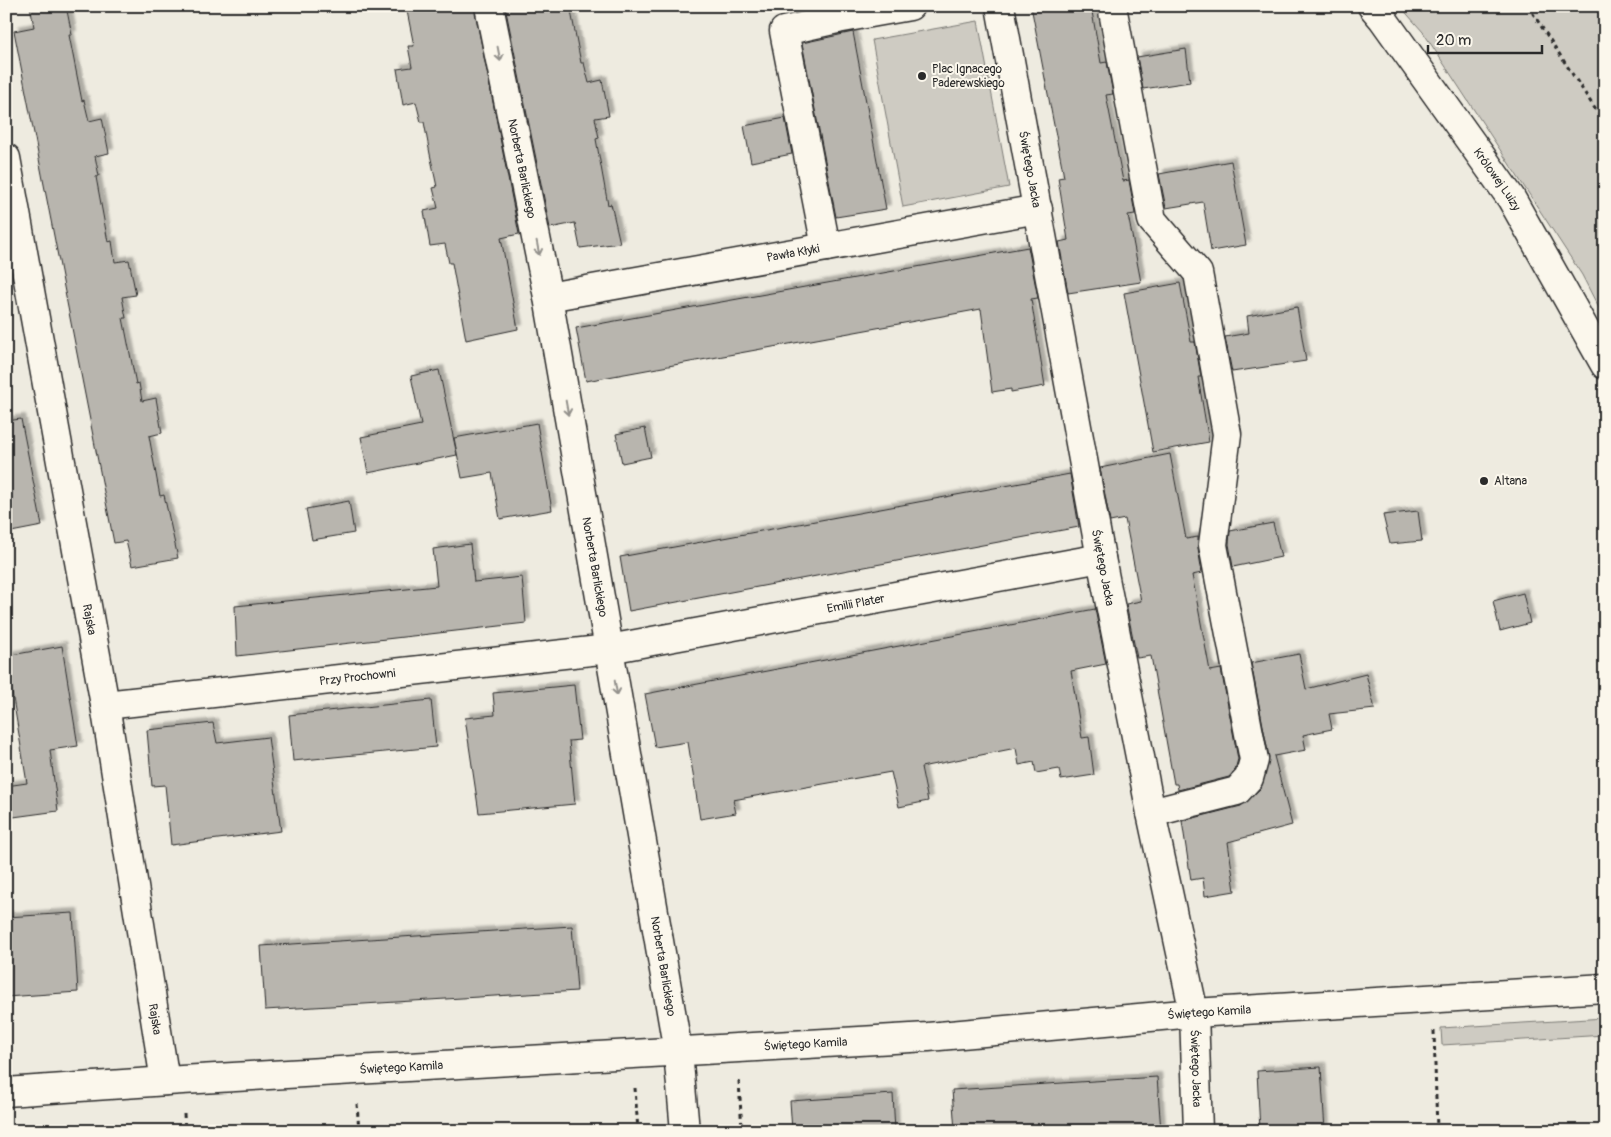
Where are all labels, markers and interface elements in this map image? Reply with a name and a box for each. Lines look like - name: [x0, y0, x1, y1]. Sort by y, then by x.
- scale bar: [1428, 22, 1542, 54]
- text: 20 m: [1436, 31, 1471, 50]
- one-way arrow: [494, 46, 504, 62]
- place label: Plac Ignacego Paderewskiego: [932, 62, 1005, 91]
- marker: Plac Ignacego Paderewskiego: [916, 70, 928, 82]
- street label: Norberta Barlickiego: [505, 117, 540, 220]
- street label: Świętego Jacka: [1016, 130, 1044, 209]
- street label: Królowej Luizy: [1470, 145, 1524, 213]
- one-way arrow: [533, 239, 543, 255]
- street label: Pawła Kłyki: [765, 241, 821, 265]
- one-way arrow: [563, 399, 573, 415]
- place label: Altana: [1494, 474, 1527, 489]
- marker: Altana: [1478, 475, 1490, 487]
- street label: Norberta Barlickiego: [579, 516, 611, 619]
- street label: Świętego Jacka: [1088, 528, 1118, 608]
- street label: Emilii Plater: [826, 591, 887, 616]
- street label: Rajska: [79, 603, 100, 637]
- street label: Przy Prochowni: [319, 665, 396, 689]
- one-way arrow: [611, 680, 621, 696]
- street label: Norberta Barlickiego: [647, 915, 679, 1018]
- street label: Świętego Kamila: [1167, 1002, 1252, 1023]
- street label: Rajska: [145, 1003, 165, 1036]
- street label: Świętego Jacka: [1187, 1029, 1205, 1108]
- street label: Świętego Kamila: [763, 1034, 848, 1054]
- street label: Świętego Kamila: [359, 1057, 444, 1077]

